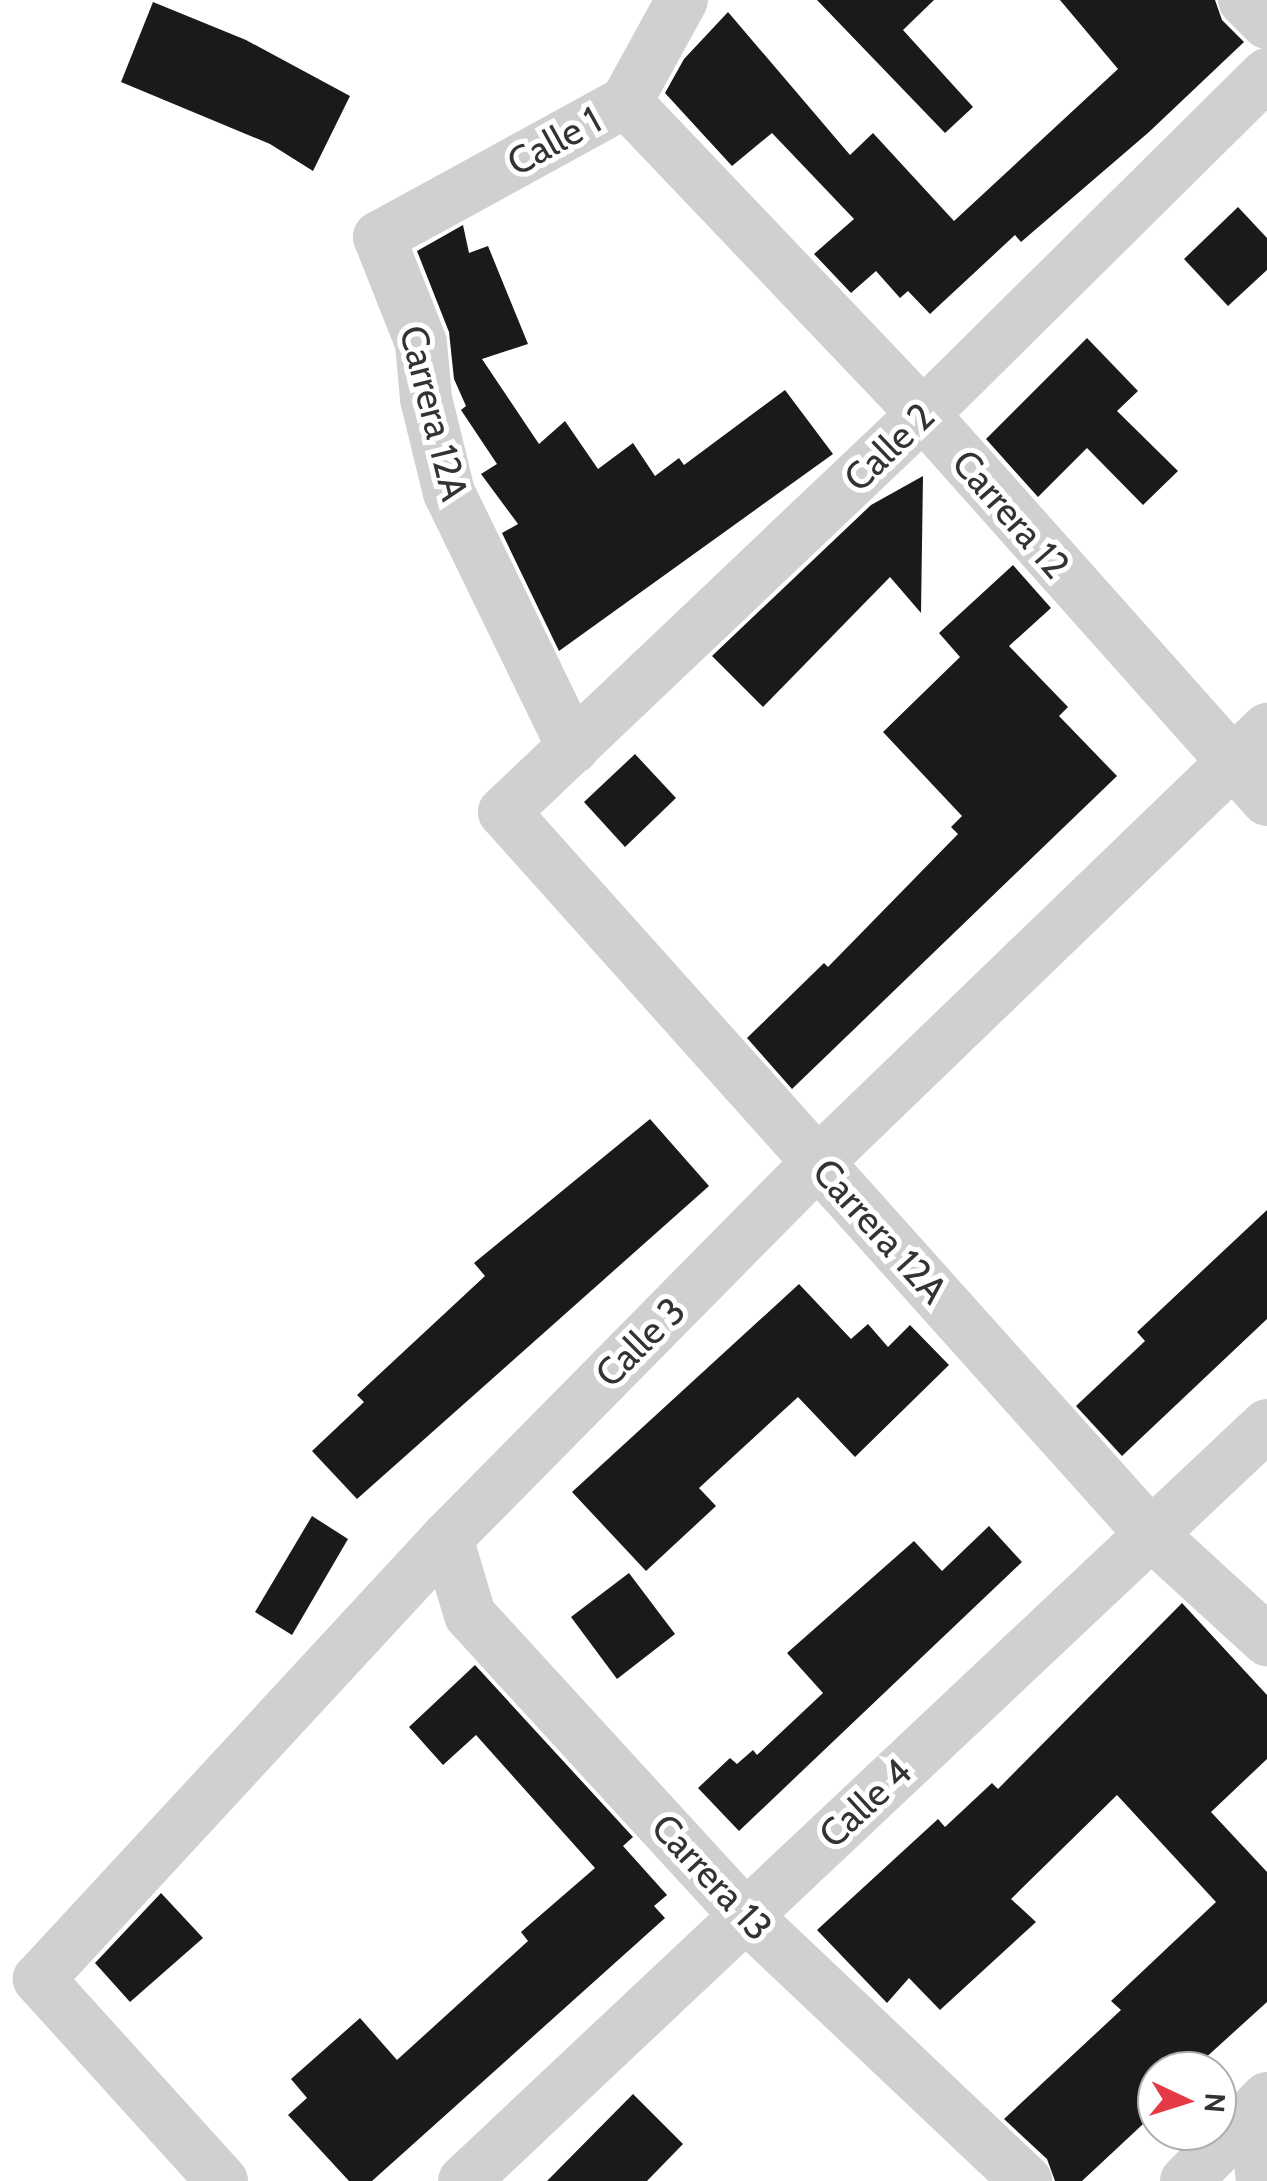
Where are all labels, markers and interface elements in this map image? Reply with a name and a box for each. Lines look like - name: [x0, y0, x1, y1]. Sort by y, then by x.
- street label: Calle 1: [499, 97, 609, 185]
- street label: Carrera 12A: [390, 321, 478, 505]
- street label: Calle 2: [835, 393, 943, 501]
- street label: Carrera 12: [943, 440, 1079, 588]
- street label: Carrera 12A: [803, 1149, 957, 1313]
- street label: Calle 3: [586, 1288, 694, 1396]
- street label: Calle 4: [809, 1749, 921, 1857]
- street label: Carrera 13: [642, 1804, 782, 1950]
- north arrow: [1137, 2051, 1237, 2151]
- text: N: [1197, 2092, 1233, 2114]

